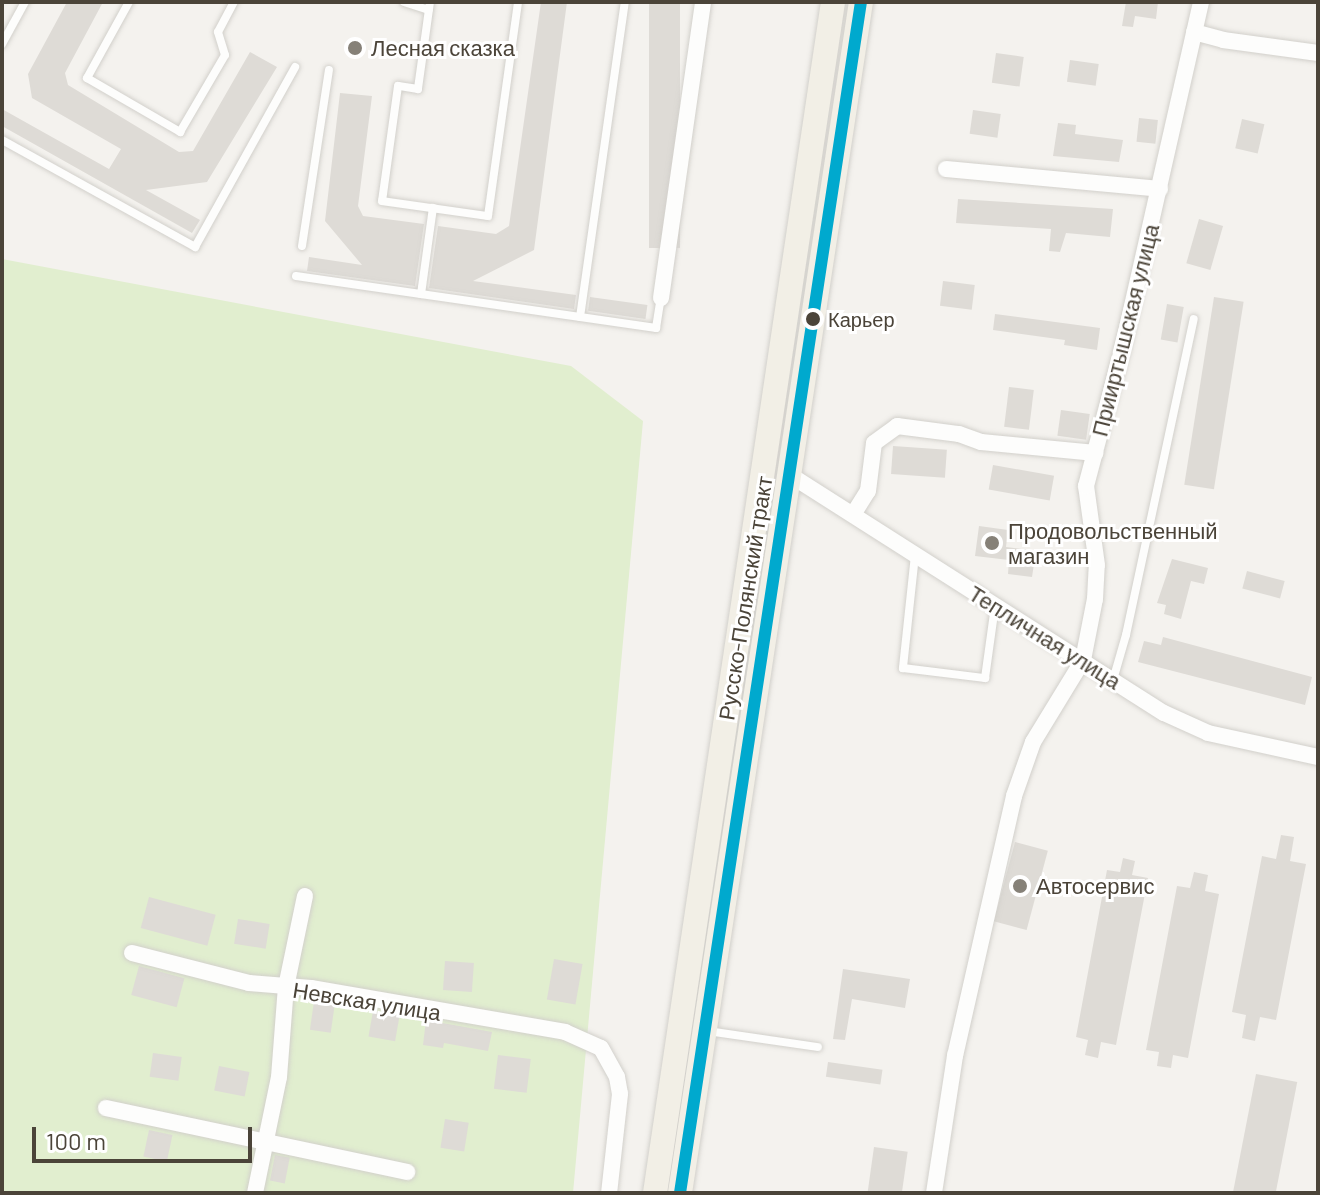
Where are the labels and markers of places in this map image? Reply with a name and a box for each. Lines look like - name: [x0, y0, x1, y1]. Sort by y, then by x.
- place label: Лесная сказка: [371, 35, 515, 61]
- marker: Лесная сказка: [346, 39, 364, 57]
- place label: Карьер: [828, 307, 895, 331]
- marker: Карьер: [805, 311, 821, 327]
- place label: Продовольственный магазин: [1008, 517, 1218, 568]
- marker: Продовольственный магазин: [983, 534, 1001, 552]
- place label: Автосервис: [1036, 873, 1154, 899]
- marker: Автосервис: [1011, 877, 1029, 895]

